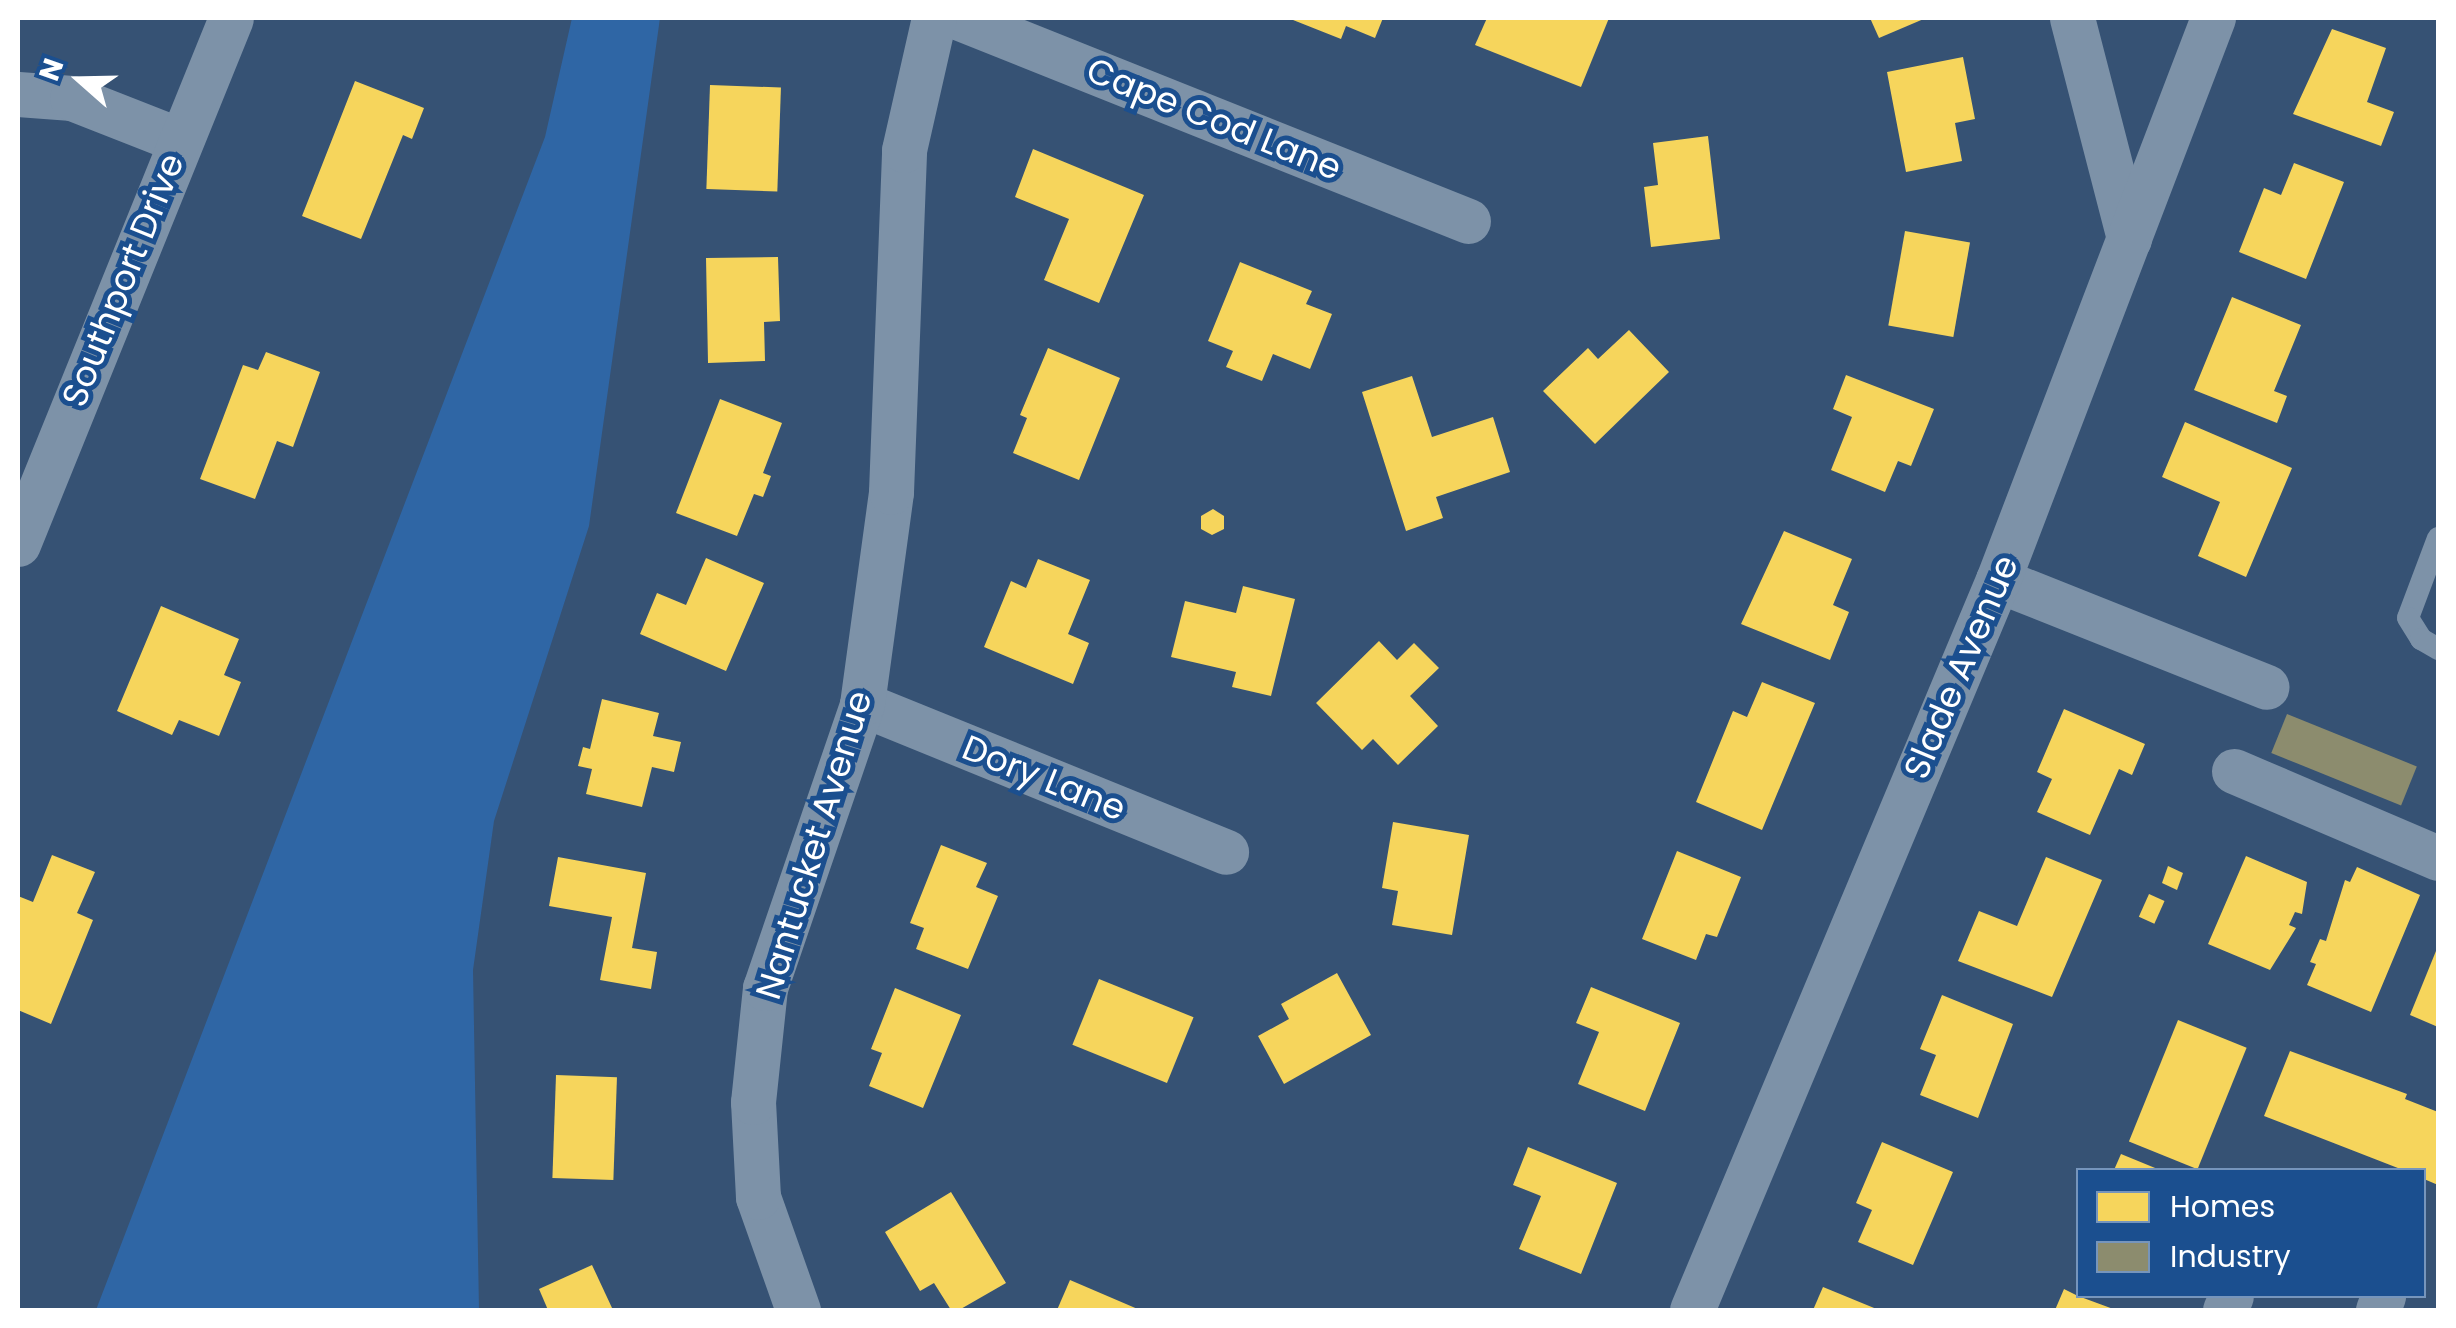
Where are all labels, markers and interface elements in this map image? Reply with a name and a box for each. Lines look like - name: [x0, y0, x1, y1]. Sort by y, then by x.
- north arrow: [30, 30, 130, 130]
- street label: Cape Cod Lane: [1081, 49, 1347, 189]
- text: N: [29, 53, 73, 86]
- street label: Southport Drive: [53, 147, 193, 413]
- street label: Slade Avenue: [1895, 549, 2027, 785]
- street label: Nantucket Avenue: [747, 686, 881, 1004]
- street label: Dory Lane: [956, 726, 1132, 830]
- legend: [2076, 1168, 2426, 1298]
- text: Homes: [2170, 1185, 2275, 1228]
- text: Industry: [2170, 1235, 2291, 1278]

